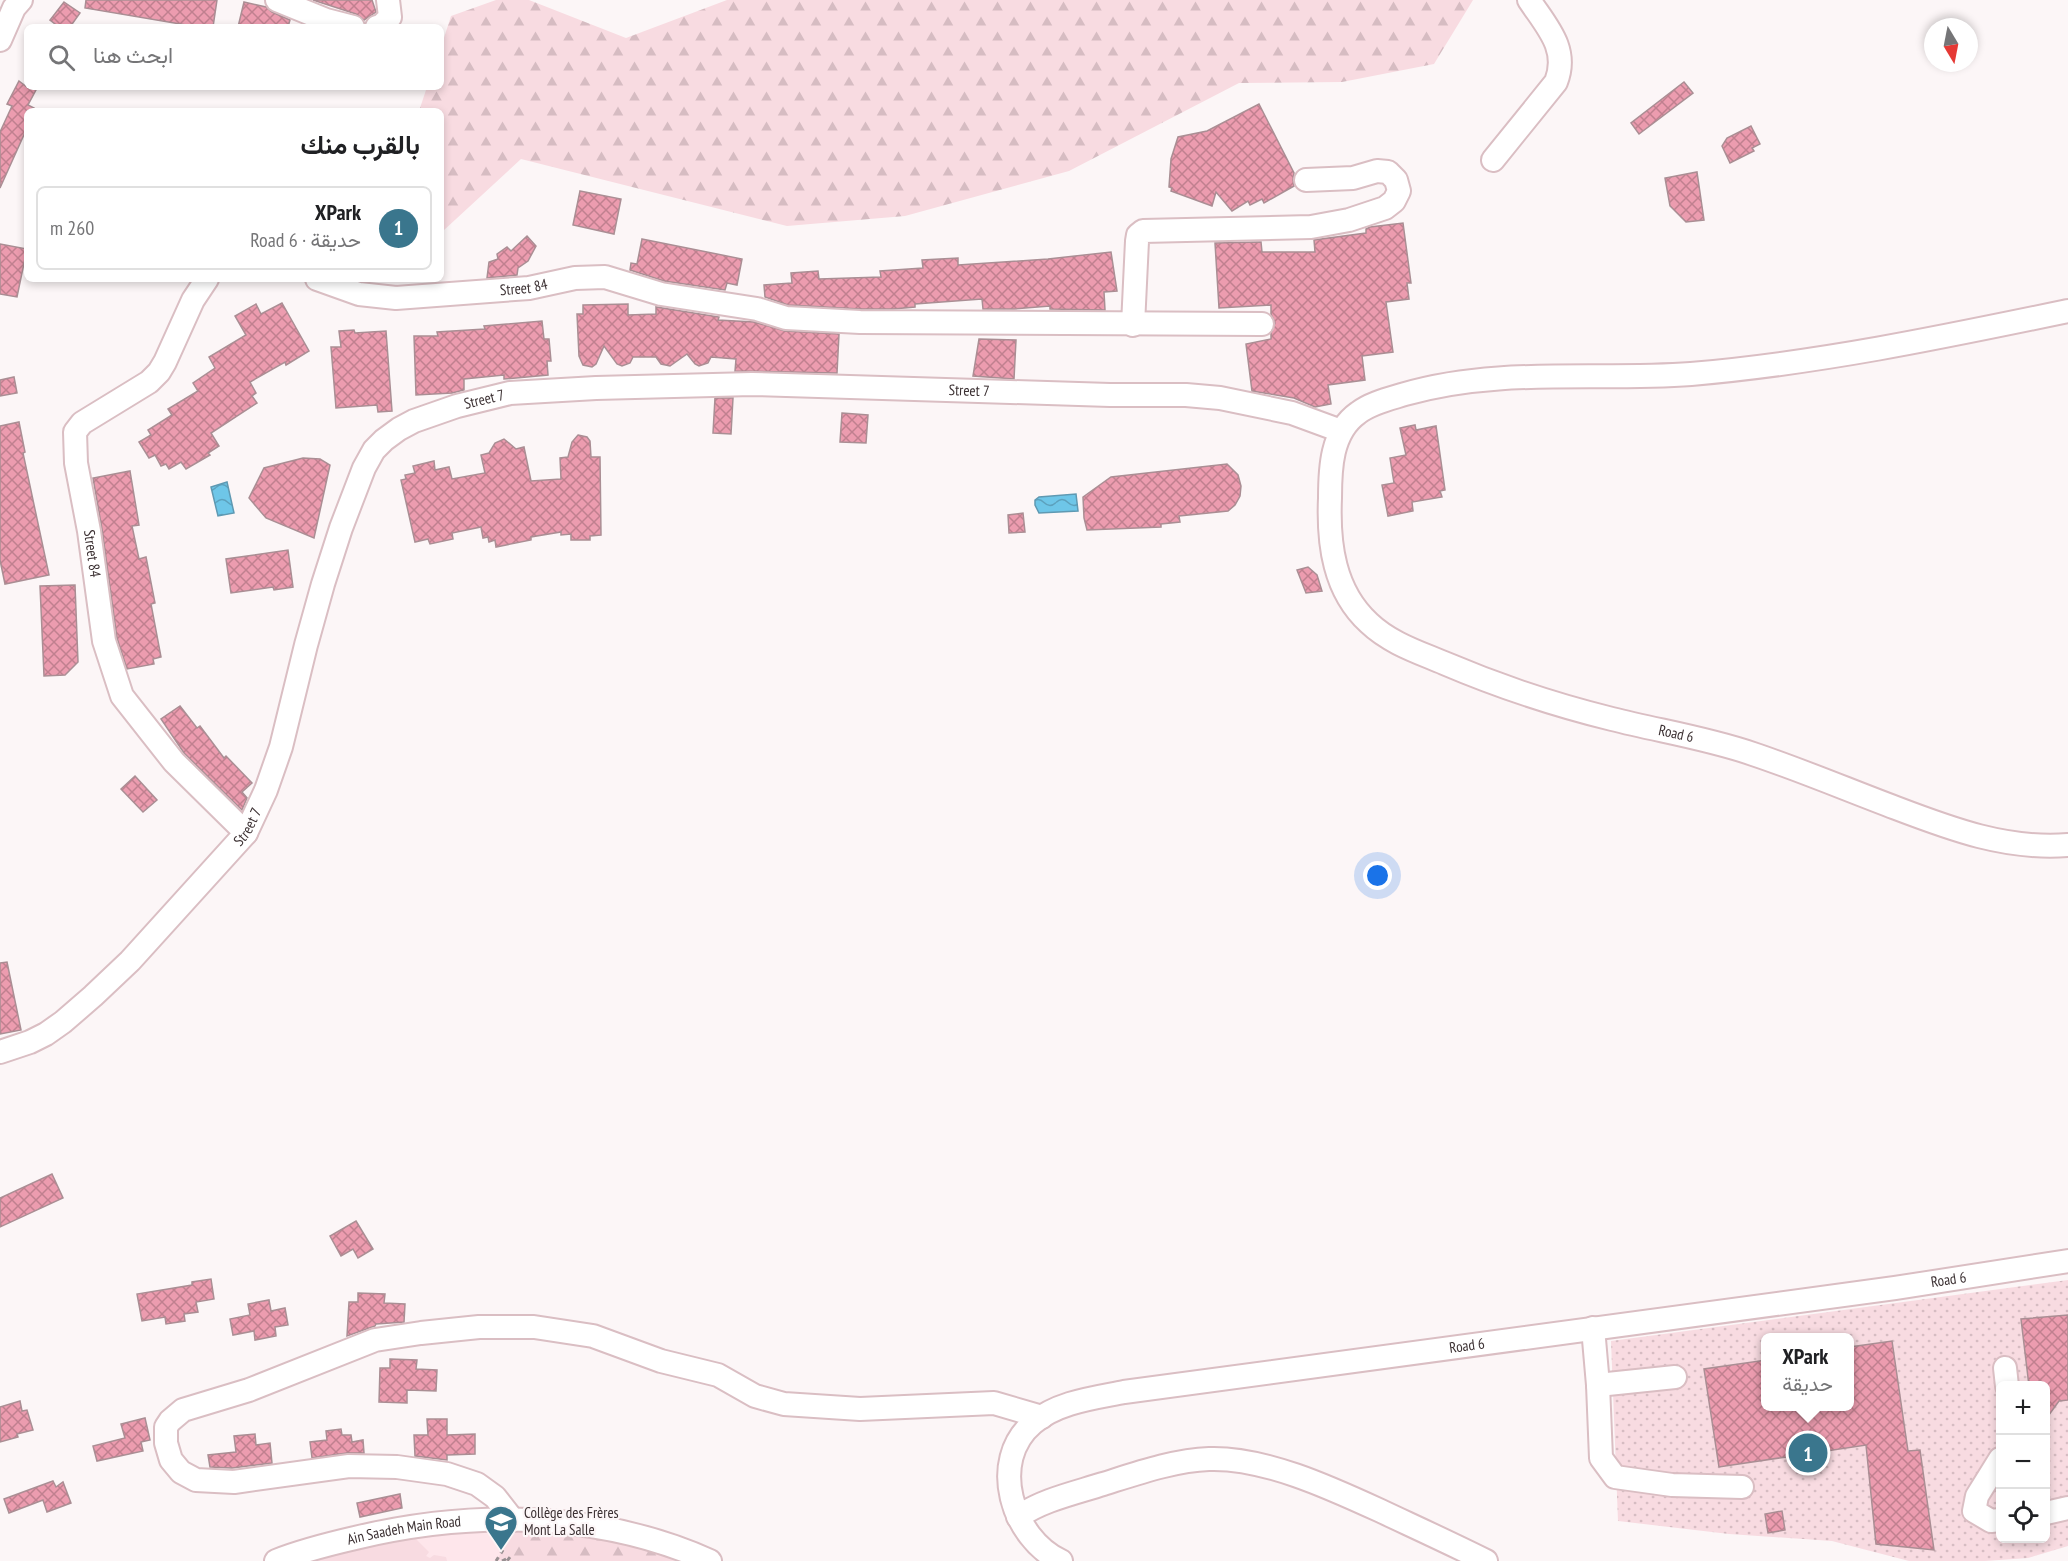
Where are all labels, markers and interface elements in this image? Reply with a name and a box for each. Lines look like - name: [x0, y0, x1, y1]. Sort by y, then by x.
- north arrow: [1924, 18, 1978, 72]
- search box: [24, 24, 444, 90]
- icon: search: [45, 41, 78, 74]
- text: ابحث هنا: [93, 41, 173, 69]
- text: بالقرب منك: [301, 128, 420, 161]
- text: XPark: [315, 198, 361, 226]
- text: 260 m: [50, 215, 94, 241]
- text: 1: [394, 215, 403, 241]
- text: حديقة · Road 6: [250, 227, 361, 253]
- street label: Street 84: [499, 274, 549, 299]
- street label: Street 7: [948, 380, 990, 400]
- street label: Street 7: [462, 385, 506, 413]
- street label: Street 84: [80, 528, 105, 579]
- street label: Road 6: [1657, 720, 1696, 746]
- street label: Street 7: [229, 804, 265, 850]
- your location: [1363, 861, 1392, 890]
- street label: Road 6: [1929, 1267, 1968, 1291]
- street label: Road 6: [1448, 1333, 1486, 1357]
- popup: [1761, 1333, 1854, 1411]
- text: XPark: [1782, 1342, 1828, 1370]
- text: حديقة: [1782, 1371, 1833, 1397]
- map controls: [1996, 1381, 2050, 1543]
- button: +: [1996, 1381, 2050, 1435]
- pin: 1: [1788, 1430, 1828, 1476]
- button: −: [1996, 1435, 2050, 1489]
- button: locate: [1996, 1489, 2050, 1543]
- place label: Collège des Frères Mont La Salle: [524, 1503, 619, 1539]
- school or university icon: Collège des Frères Mont La Salle: [483, 1504, 519, 1551]
- street label: Ain Saadeh Main Road: [345, 1511, 462, 1549]

